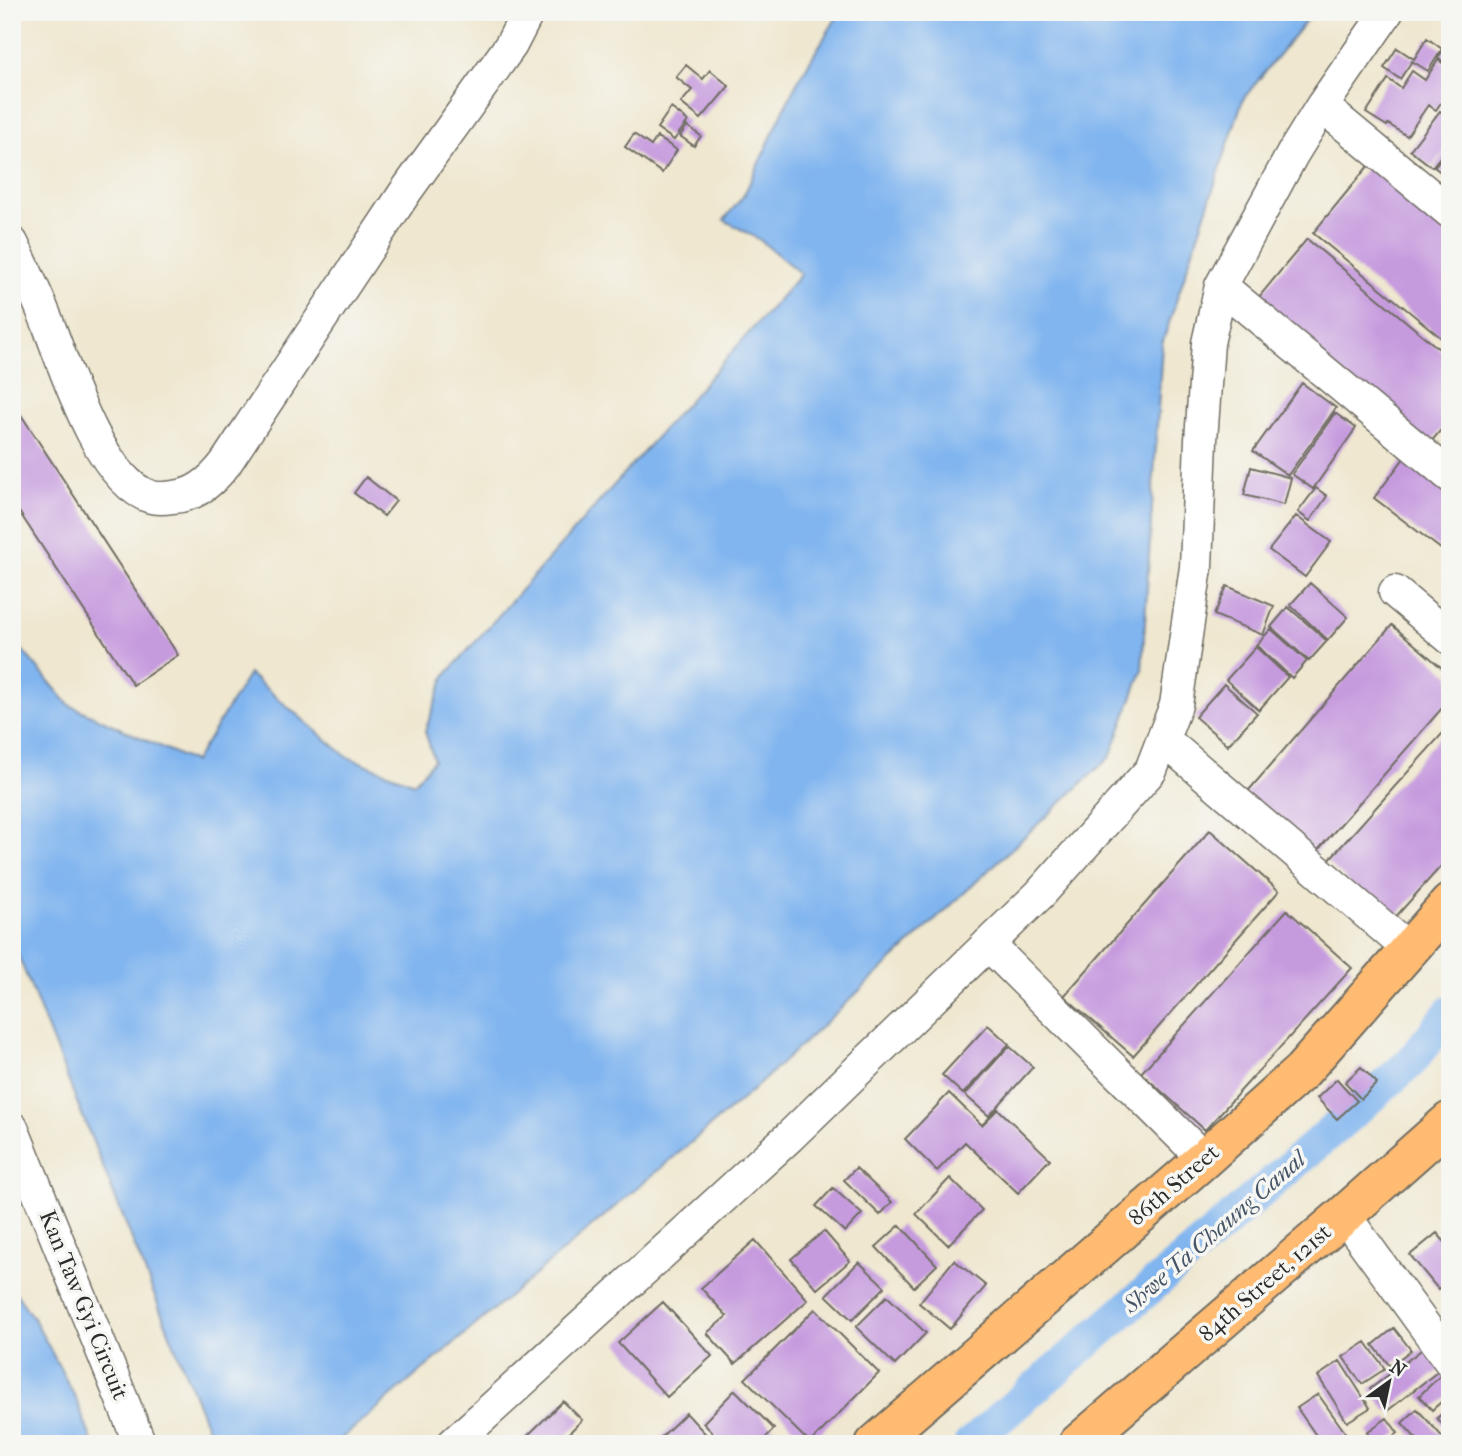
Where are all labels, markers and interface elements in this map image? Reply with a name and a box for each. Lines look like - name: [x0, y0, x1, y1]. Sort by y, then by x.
- street label: 86th Street: [1123, 1138, 1225, 1232]
- water label: Shwe Ta Chaung Canal: [1116, 1143, 1313, 1319]
- street label: Kan Taw Gyi Circuit: [34, 1206, 134, 1404]
- street label: 84th Street, 121st: [1193, 1218, 1337, 1348]
- north arrow: [1354, 1348, 1424, 1418]
- text: N: [1386, 1355, 1410, 1382]

